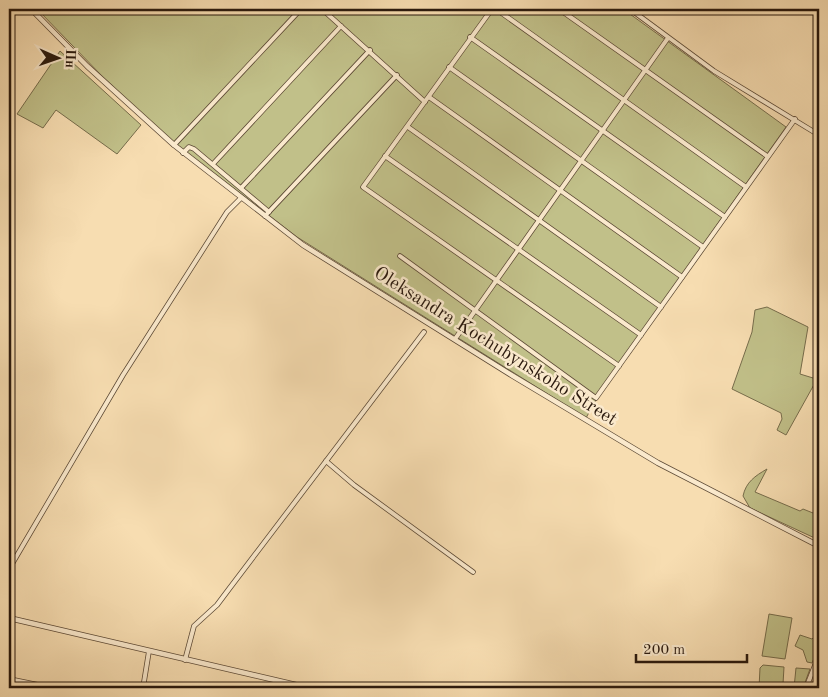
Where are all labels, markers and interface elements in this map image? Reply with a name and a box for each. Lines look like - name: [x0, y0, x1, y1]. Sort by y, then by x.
- north arrow: [32, 32, 82, 82]
- text: Пн: [63, 49, 77, 68]
- street label: Oleksandra Kochubynskoho Street: [370, 264, 620, 430]
- scale bar: [636, 632, 747, 664]
- text: 200 m: [643, 643, 685, 658]

